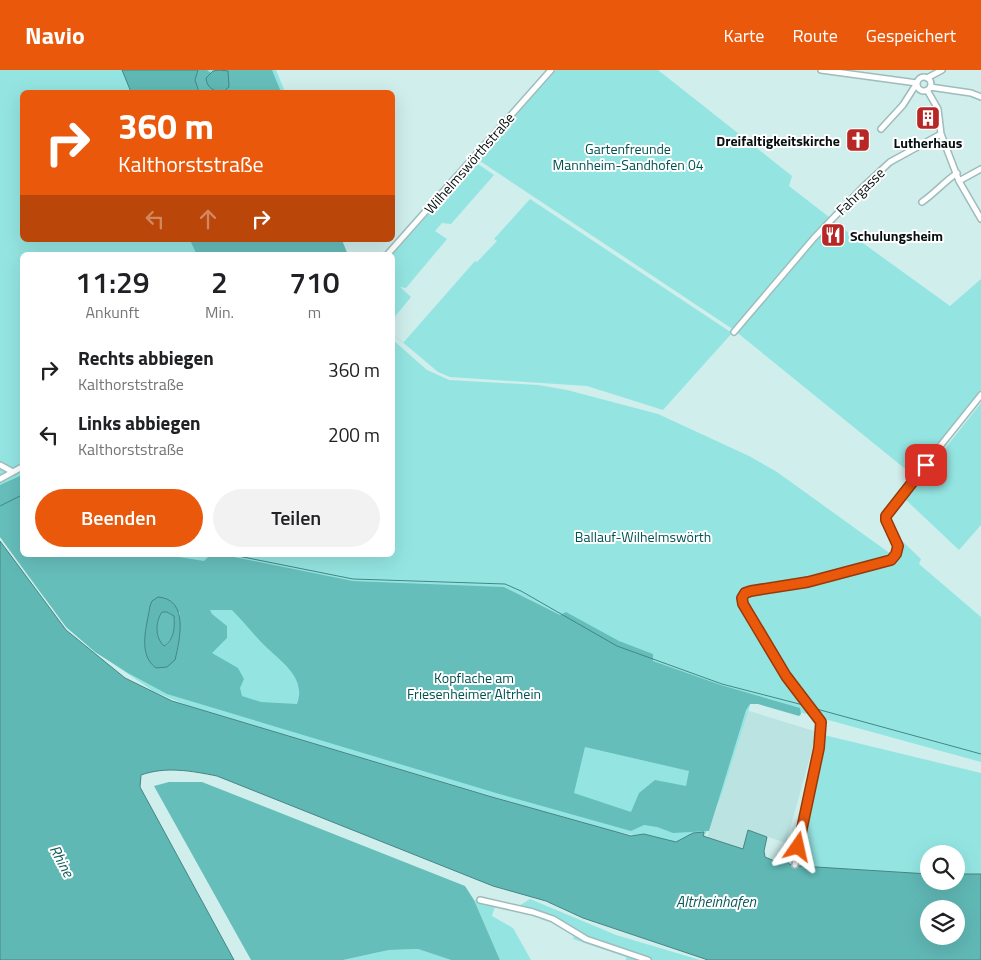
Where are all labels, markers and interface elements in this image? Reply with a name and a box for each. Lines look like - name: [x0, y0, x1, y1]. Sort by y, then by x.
- text: Navio: [25, 17, 85, 53]
- text: Karte: [723, 22, 764, 49]
- text: Route: [792, 22, 838, 49]
- text: Gespeichert: [866, 22, 956, 49]
- text: 360 m: [118, 99, 214, 153]
- building icon: Lutherhaus: [915, 105, 941, 131]
- street label: Wilhelmswörthstraße: [419, 108, 519, 218]
- icon: right: [35, 110, 100, 175]
- church icon: Dreifaltigkeitskirche: [845, 127, 871, 153]
- place label: Dreifaltigkeitskirche: [716, 130, 840, 151]
- place label: Lutherhaus: [894, 132, 963, 153]
- park label: Gartenfreunde Mannheim-Sandhofen 04: [552, 138, 704, 175]
- text: Kalthorststraße: [118, 147, 264, 181]
- street label: Fahrgasse: [831, 162, 889, 220]
- icon: left: [141, 205, 169, 233]
- icon: ahead: [194, 205, 222, 233]
- icon: right: [247, 205, 275, 233]
- restaurant icon: Schulungsheim: [820, 222, 846, 248]
- place label: Schulungsheim: [850, 225, 943, 246]
- text: 11:29: [75, 259, 150, 305]
- text: 2: [211, 259, 228, 305]
- text: 710: [289, 259, 340, 305]
- text: Ankunft: [86, 300, 139, 324]
- text: Min.: [205, 300, 234, 324]
- text: m: [308, 300, 321, 324]
- text: Rechts abbiegen: [78, 343, 214, 372]
- text: 360 m: [328, 355, 380, 384]
- icon: right: [35, 356, 63, 384]
- text: Kalthorststraße: [78, 372, 184, 396]
- text: Links abbiegen: [78, 408, 201, 437]
- text: 200 m: [328, 420, 380, 449]
- icon: left: [35, 421, 63, 449]
- text: Kalthorststraße: [78, 437, 184, 461]
- pin: [905, 444, 947, 486]
- icon: arrive: [912, 451, 940, 479]
- button: Beenden: [35, 489, 203, 547]
- button: Teilen: [213, 489, 380, 547]
- park label: Ballauf-Wilhelmswörth: [575, 526, 711, 547]
- park label: Kopflache am Friesenheimer Altrhein: [407, 667, 541, 704]
- position arrow: [771, 820, 823, 872]
- water label: Rhine: [44, 841, 81, 882]
- map controls: [920, 845, 965, 945]
- button: search: [920, 845, 965, 890]
- water label: Altrheinhafen: [676, 890, 756, 913]
- button: layers: [920, 900, 965, 945]

